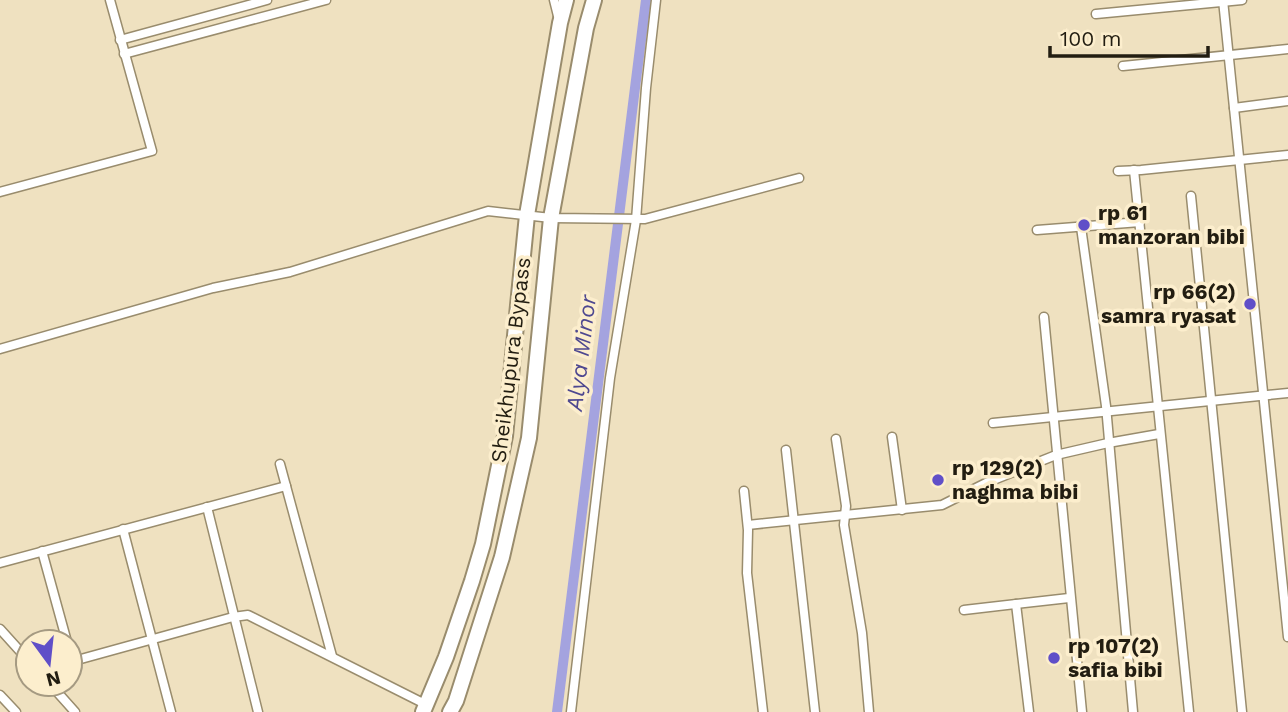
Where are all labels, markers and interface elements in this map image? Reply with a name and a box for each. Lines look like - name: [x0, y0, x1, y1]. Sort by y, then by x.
- scale bar: [1050, 14, 1208, 58]
- text: 100 m: [1060, 26, 1122, 51]
- place label: rp 61 manzoran bibi: [1098, 200, 1245, 249]
- marker: rp 61 manzoran bibi: [1076, 217, 1092, 233]
- street label: Sheikhupura Bypass: [485, 256, 536, 464]
- place label: rp 66(2) samra ryasat: [1101, 279, 1236, 328]
- water label: Alya Minor: [561, 292, 602, 414]
- marker: rp 66(2) samra ryasat: [1242, 296, 1258, 312]
- place label: rp 129(2) naghma bibi: [952, 455, 1078, 504]
- marker: rp 129(2) naghma bibi: [930, 472, 946, 488]
- north arrow: [14, 628, 84, 698]
- place label: rp 107(2) safia bibi: [1068, 633, 1163, 682]
- marker: rp 107(2) safia bibi: [1046, 650, 1062, 666]
- text: N: [43, 666, 63, 692]

